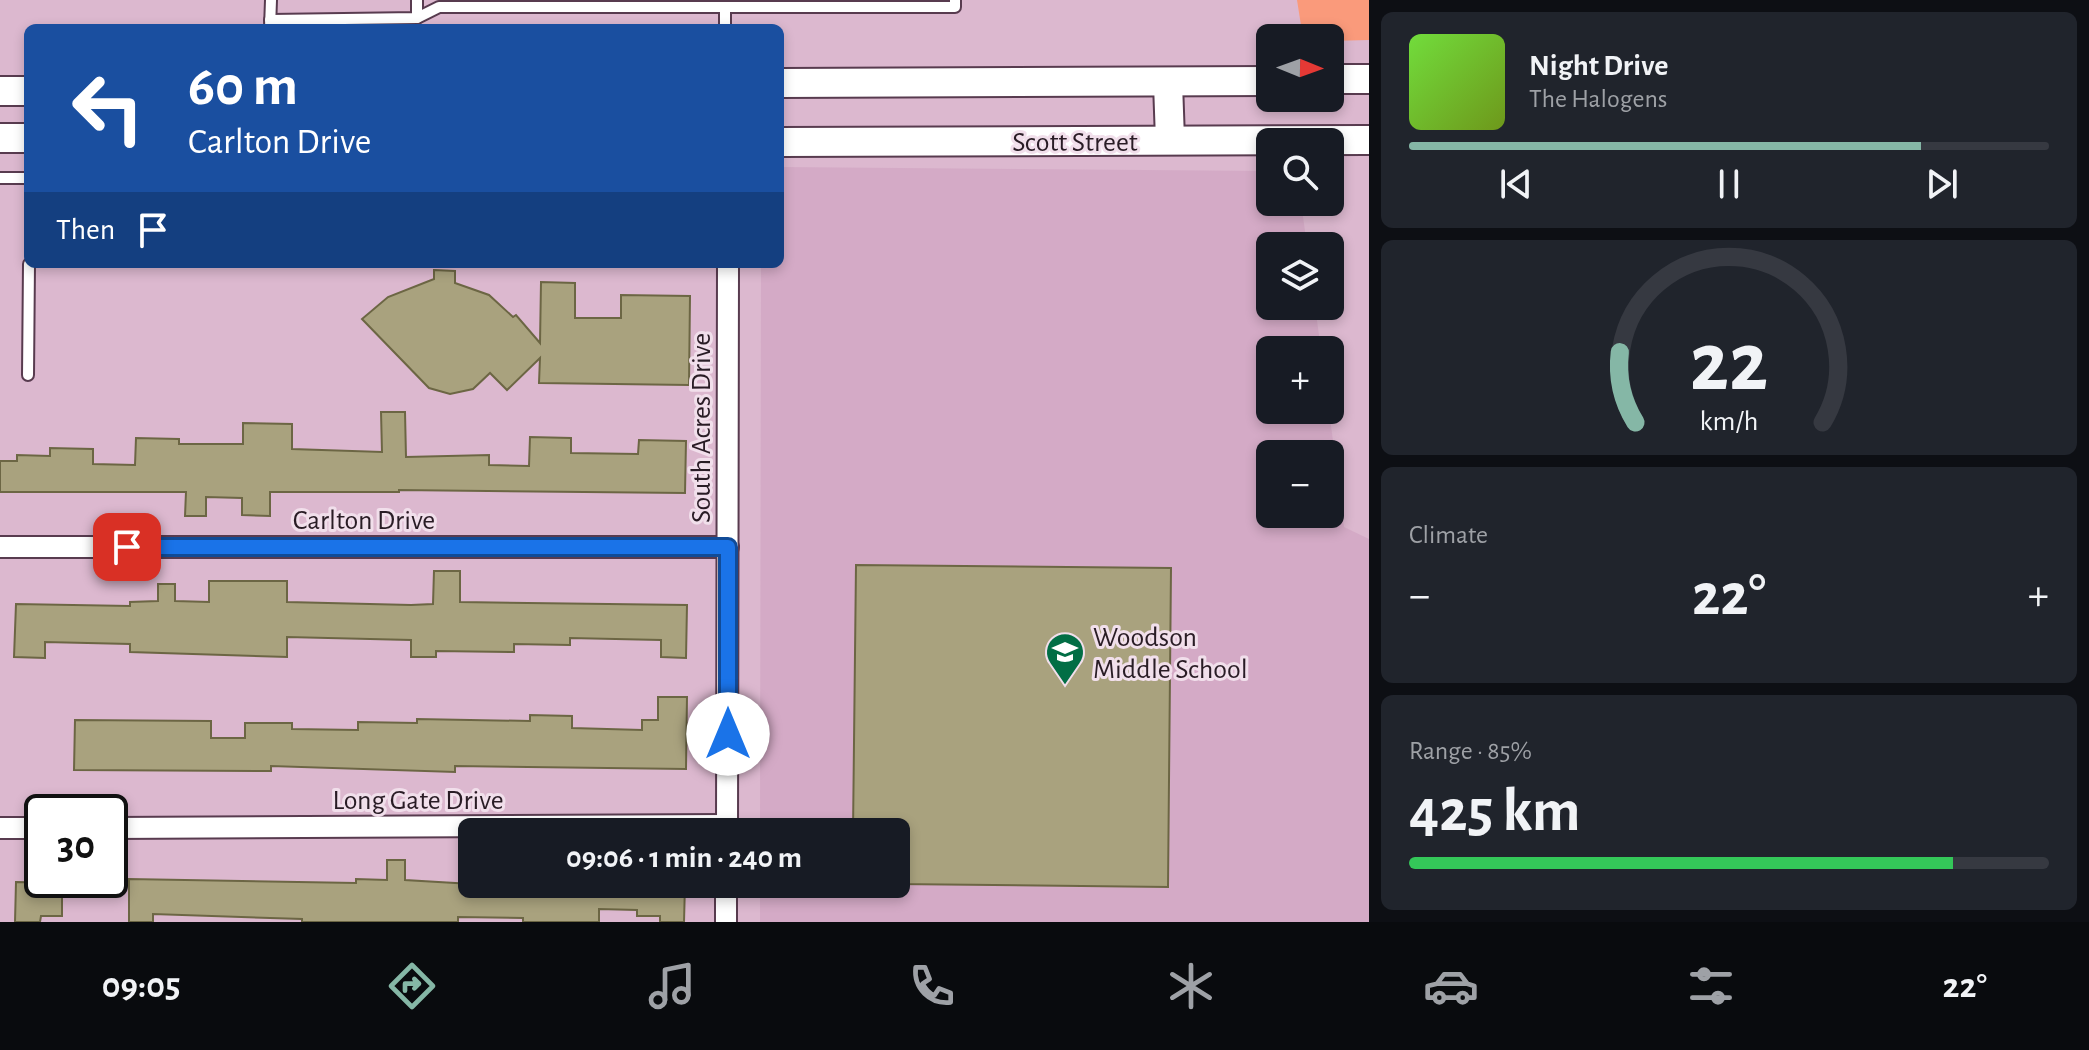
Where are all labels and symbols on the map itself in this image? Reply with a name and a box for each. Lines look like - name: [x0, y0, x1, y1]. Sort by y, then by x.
- north arrow: [1256, 24, 1344, 112]
- street label: Scott Street: [1012, 129, 1138, 157]
- street label: South Acres Drive: [688, 333, 716, 523]
- street label: Carlton Drive: [293, 507, 435, 535]
- pin: [93, 513, 161, 581]
- place label: Woodson Middle School: [1093, 624, 1248, 684]
- school or university icon: Woodson Middle School: [1044, 631, 1086, 686]
- position arrow: [686, 692, 770, 776]
- street label: Long Gate Drive: [332, 787, 504, 815]
- speed limit sign: 30: [24, 794, 128, 898]

